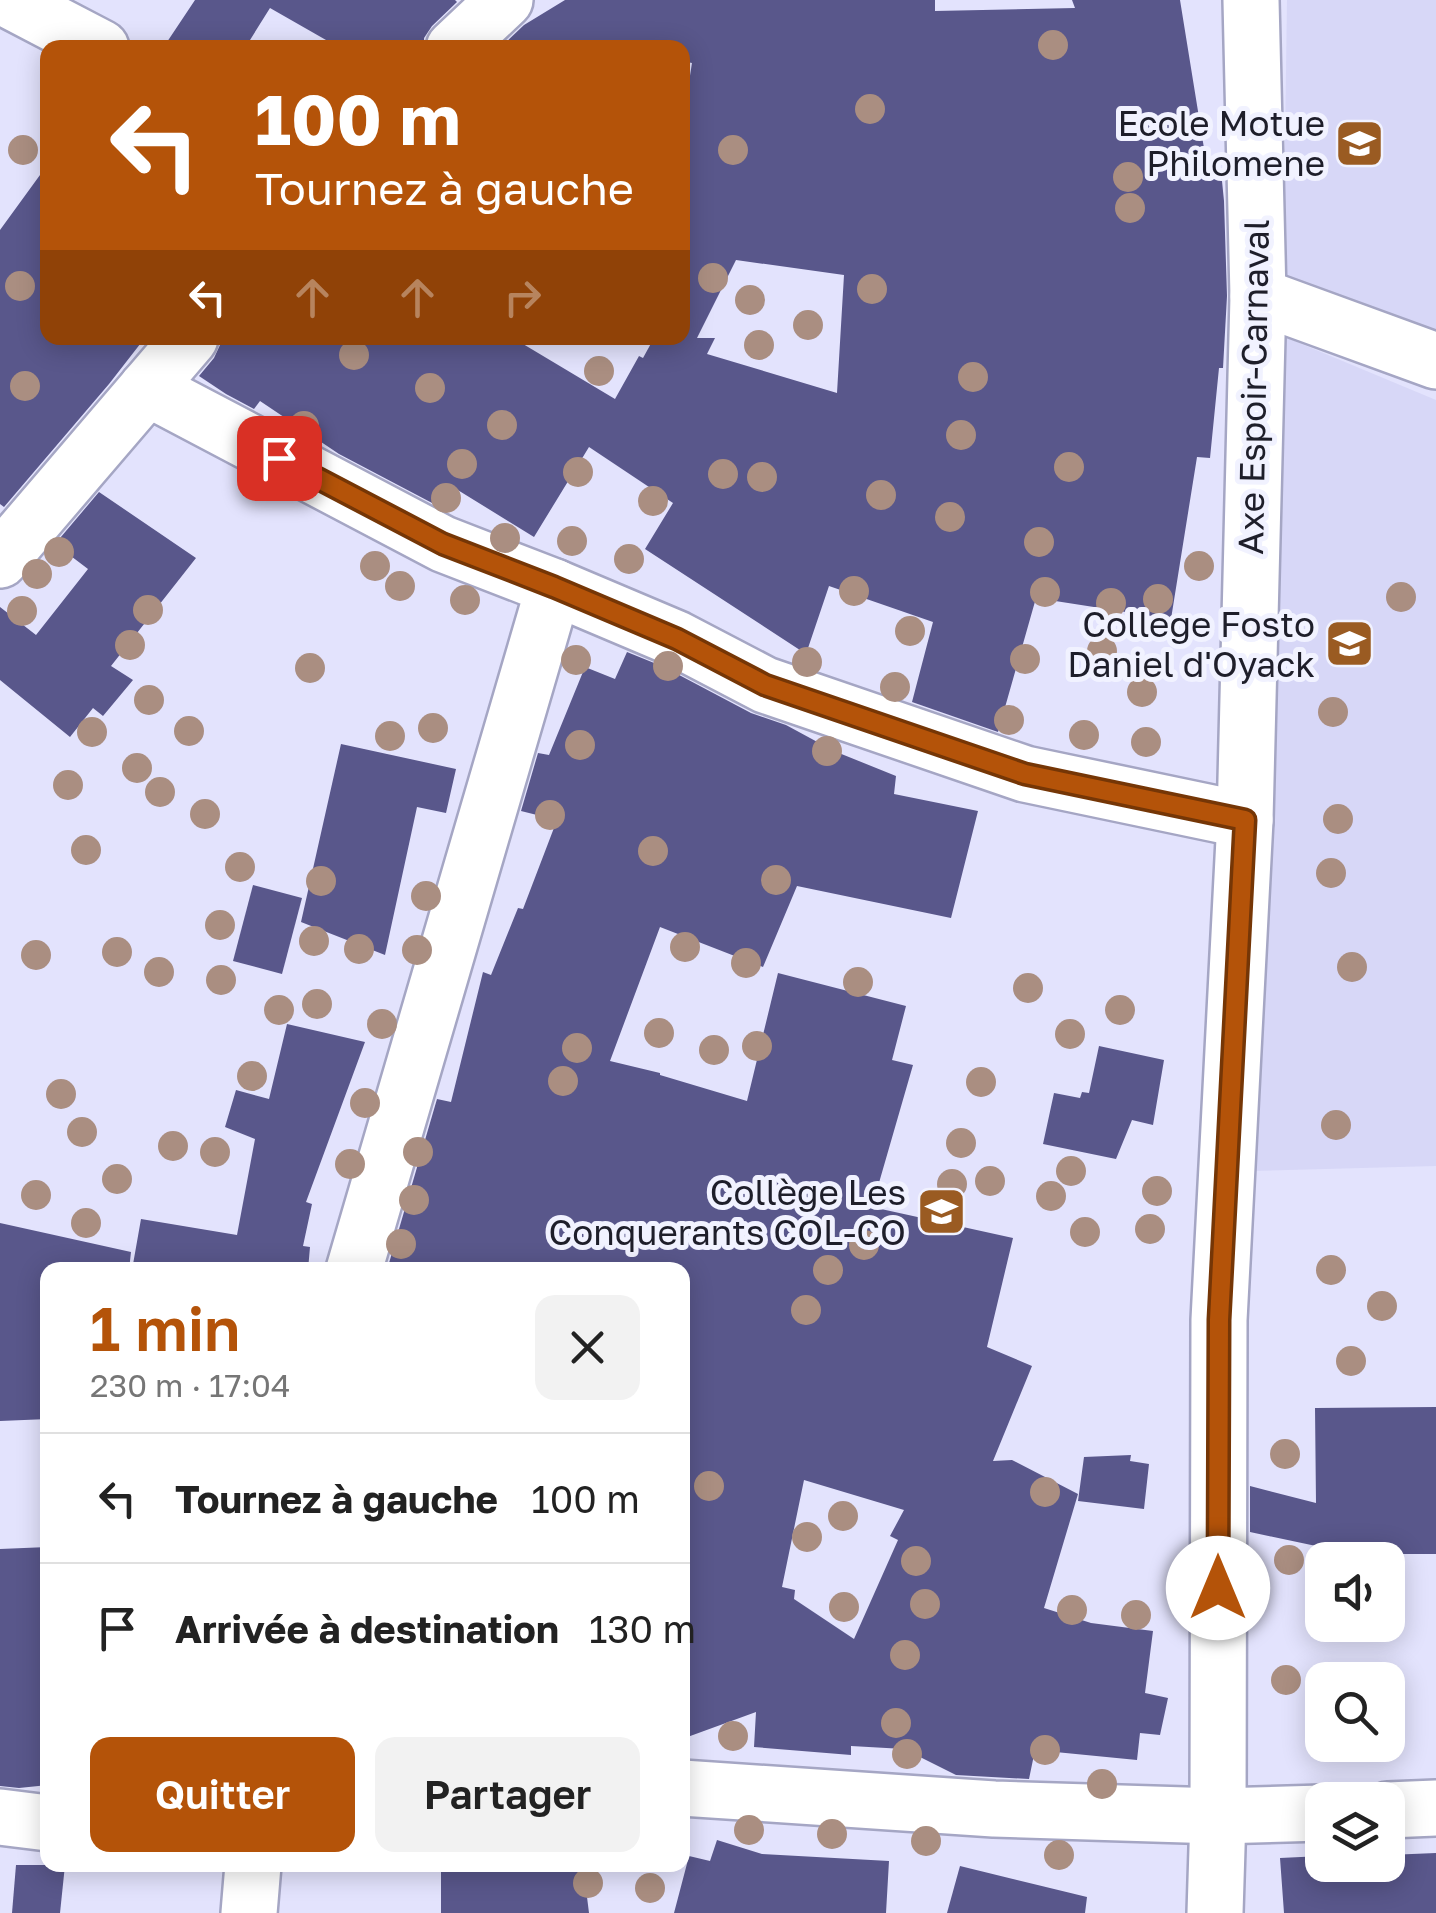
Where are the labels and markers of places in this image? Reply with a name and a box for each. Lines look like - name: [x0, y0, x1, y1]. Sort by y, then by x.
- place label: Ecole Motue Philomene: [1117, 102, 1325, 184]
- school or university icon: Ecole Motue Philomene: [1334, 117, 1386, 169]
- pin: [237, 416, 322, 501]
- place label: College Fosto Daniel d'Oyack: [1067, 603, 1315, 685]
- school or university icon: College Fosto Daniel d'Oyack: [1324, 618, 1376, 670]
- place label: Collège Les Conquerants COL-CO: [548, 1171, 906, 1253]
- school or university icon: Collège Les Conquerants COL-CO: [915, 1186, 967, 1238]

